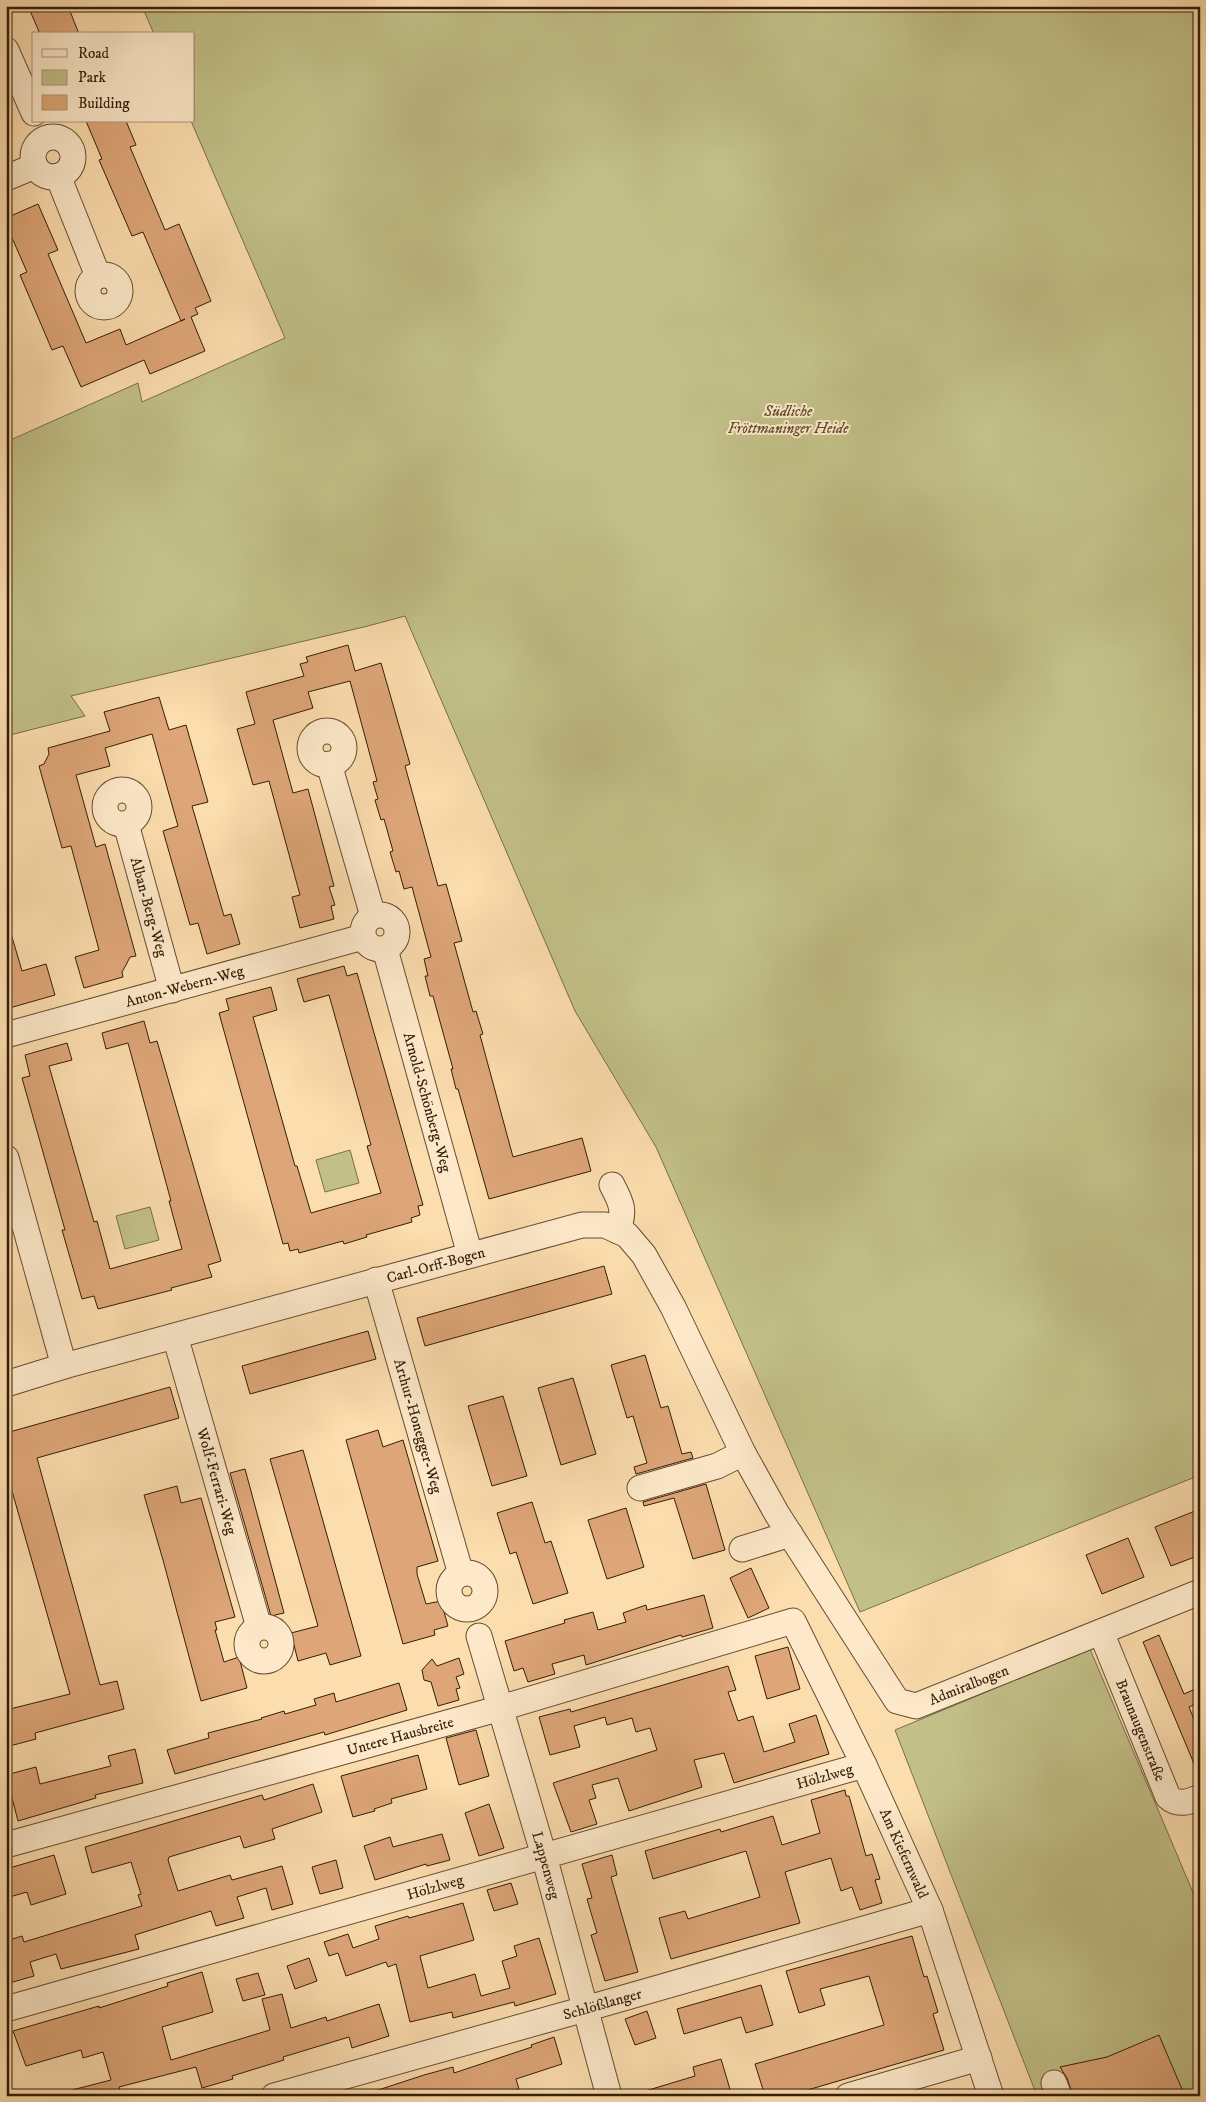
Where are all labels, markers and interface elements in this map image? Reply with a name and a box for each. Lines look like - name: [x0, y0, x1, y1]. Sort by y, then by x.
- legend: [32, 32, 195, 122]
- text: Road: [78, 44, 110, 63]
- text: Park: [78, 68, 107, 87]
- text: Building: [78, 94, 130, 113]
- park label: Südliche Fröttmaninger Heide: [728, 402, 849, 438]
- street label: Alban-Berg-Weg: [126, 855, 172, 960]
- street label: Anton-Webern-Weg: [123, 961, 246, 1012]
- street label: Arnold-Schönberg-Weg: [399, 1030, 456, 1175]
- street label: Carl-Orff-Bogen: [384, 1243, 487, 1288]
- street label: Arthur-Honegger-Weg: [389, 1357, 446, 1496]
- street label: Wolf-Ferrari-Weg: [192, 1425, 241, 1538]
- street label: Admiralbogen: [926, 1661, 1012, 1710]
- street label: Braunaugenstraße: [1111, 1677, 1170, 1784]
- street label: Untere Hausbreite: [345, 1713, 456, 1760]
- street label: Hölzlweg: [794, 1759, 856, 1794]
- street label: Am Kiefernwald: [875, 1806, 933, 1902]
- street label: Lappenweg: [527, 1829, 564, 1902]
- street label: Hölzlweg: [405, 1870, 466, 1905]
- street label: Schlößlanger: [561, 1984, 644, 2025]

